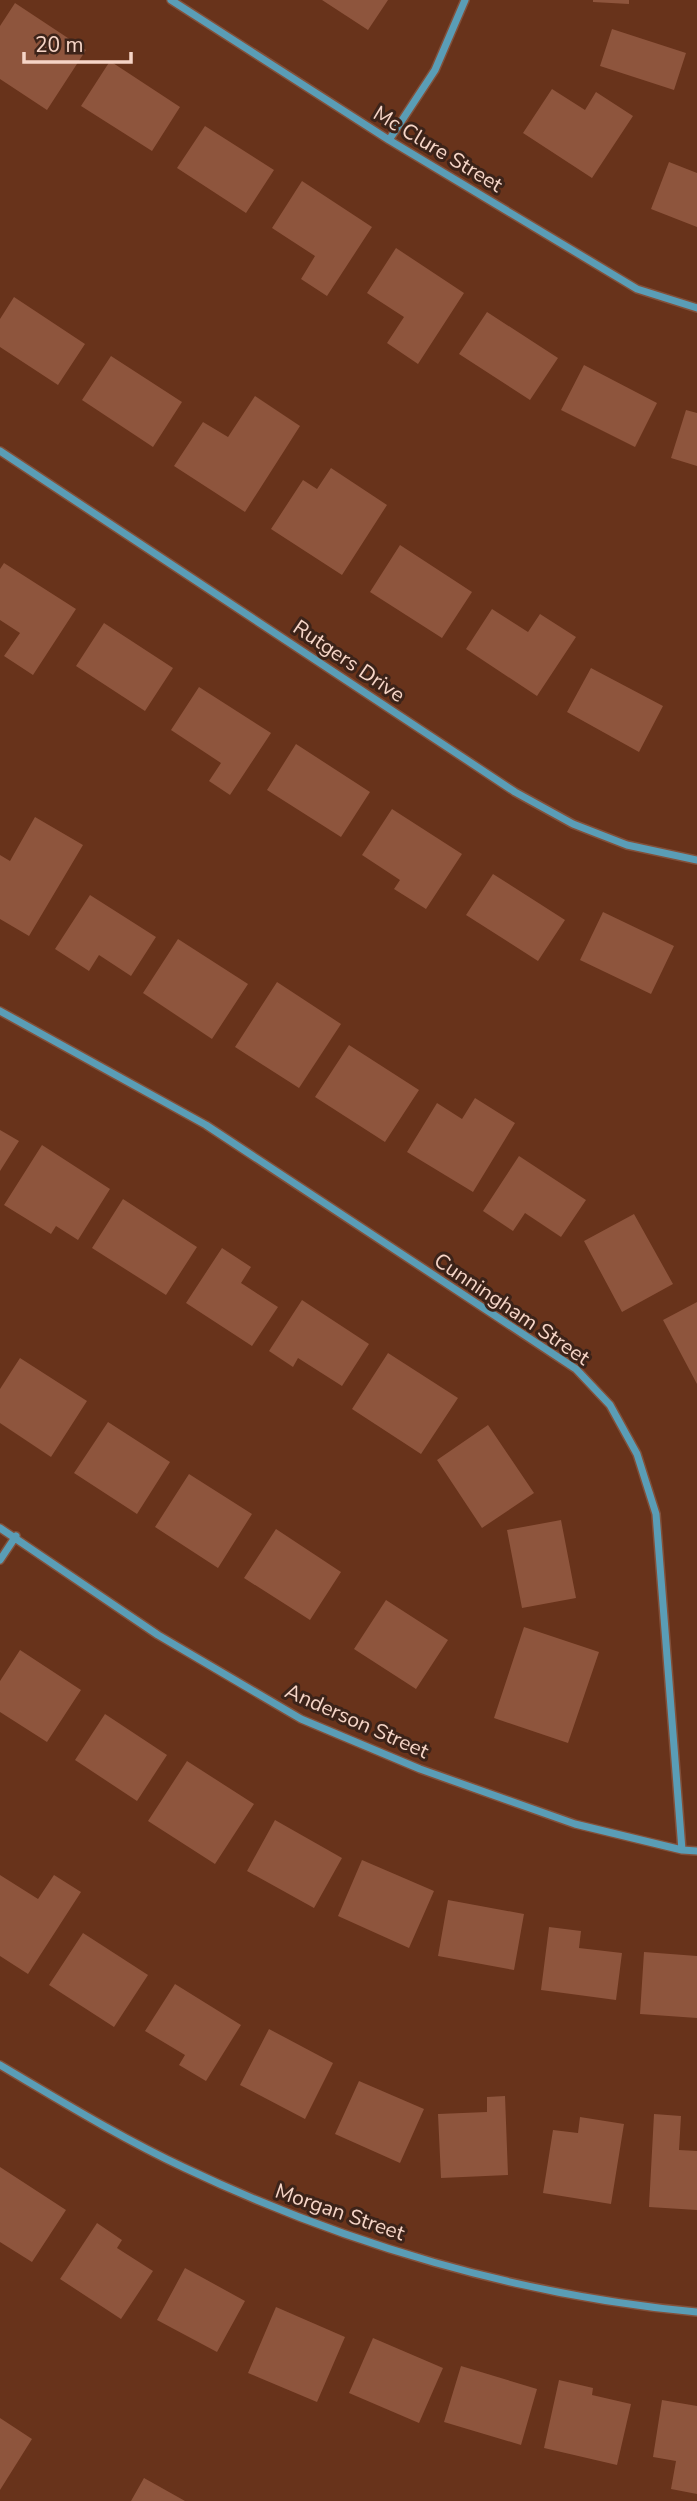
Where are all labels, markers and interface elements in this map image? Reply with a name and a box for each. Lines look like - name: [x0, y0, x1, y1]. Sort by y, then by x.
- scale bar: [24, 21, 131, 65]
- text: 20 m: [35, 31, 84, 59]
- street label: Mc Clure Street: [368, 99, 509, 199]
- street label: Rutgers Drive: [288, 613, 410, 709]
- street label: Cunningham Street: [429, 1246, 596, 1372]
- street label: Anderson Street: [281, 1677, 434, 1765]
- street label: Morgan Street: [272, 2177, 409, 2247]

